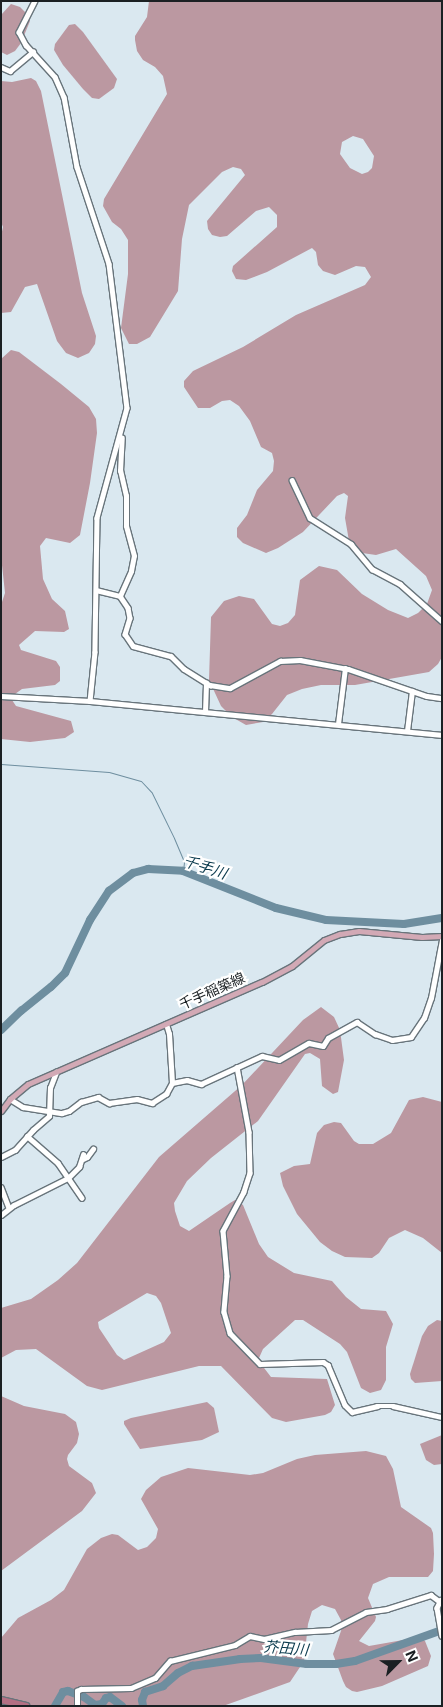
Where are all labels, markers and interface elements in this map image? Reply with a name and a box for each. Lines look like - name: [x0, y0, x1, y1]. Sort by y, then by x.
- water label: 千手川: [181, 851, 229, 883]
- street label: 千手稲築線: [177, 969, 247, 1013]
- water label: 芥田川: [263, 1637, 309, 1659]
- north arrow: [373, 1637, 423, 1687]
- text: N: [402, 1648, 422, 1664]

